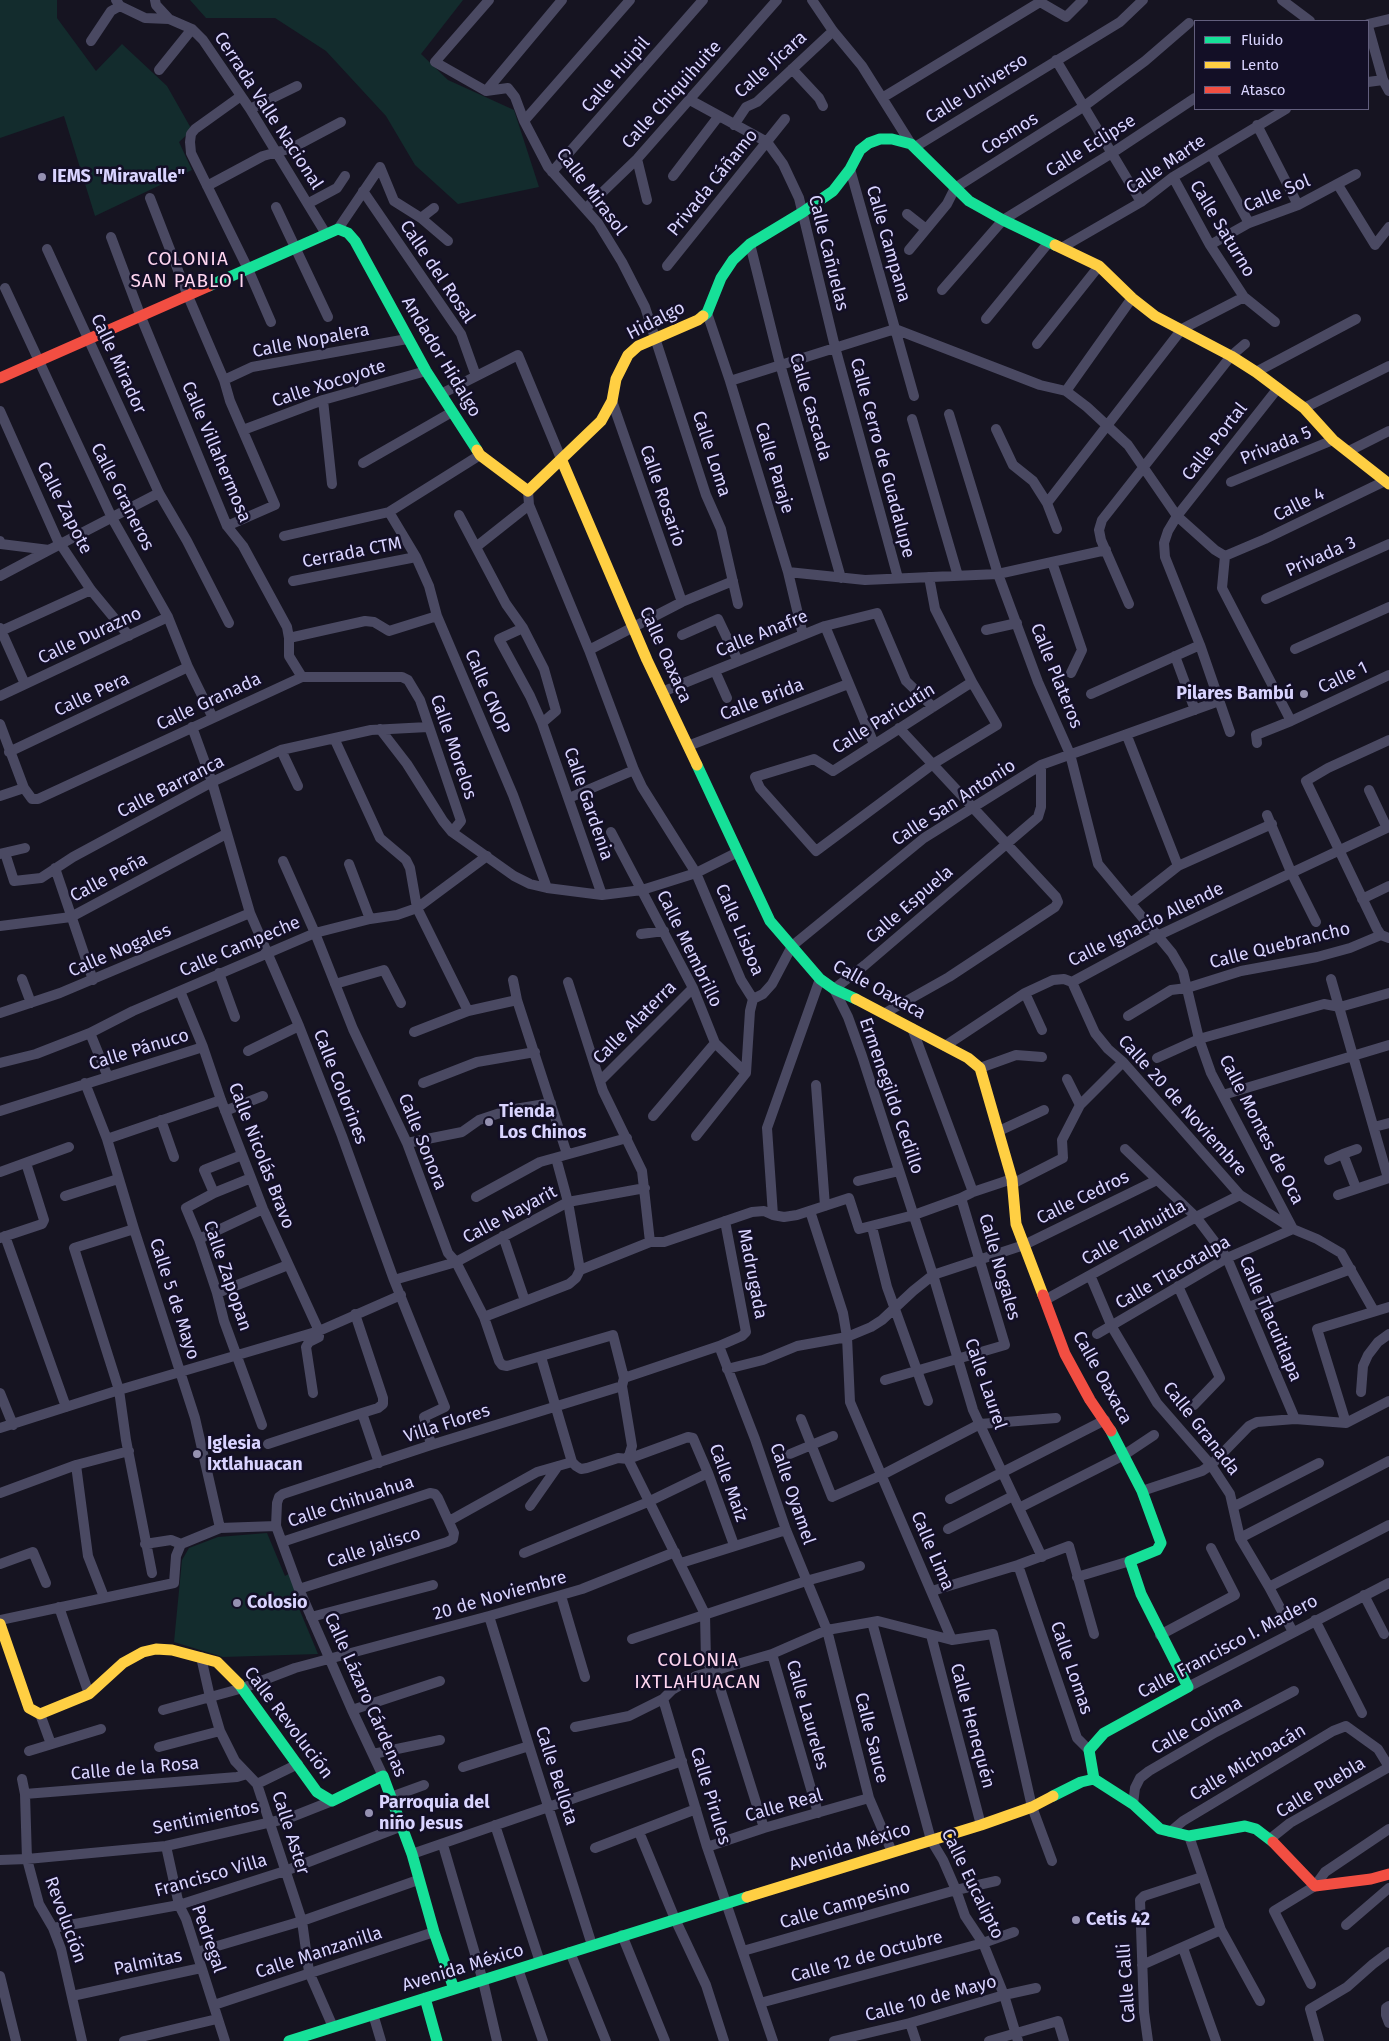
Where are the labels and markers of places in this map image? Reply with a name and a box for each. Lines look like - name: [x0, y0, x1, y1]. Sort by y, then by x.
- place label: IEMS "Miravalle": [52, 166, 185, 188]
- marker: IEMS "Miravalle": [36, 171, 48, 183]
- place label: Pilares Bambú: [1176, 683, 1294, 705]
- marker: Pilares Bambú: [1298, 688, 1310, 700]
- place label: Tienda Los Chinos: [499, 1101, 586, 1144]
- marker: Tienda Los Chinos: [483, 1116, 495, 1128]
- place label: Iglesia Ixtlahuacan: [207, 1433, 303, 1476]
- marker: Iglesia Ixtlahuacan: [191, 1448, 203, 1460]
- place label: Colosio: [247, 1592, 308, 1614]
- marker: Colosio: [231, 1597, 243, 1609]
- place label: Parroquia del niño Jesus: [379, 1792, 490, 1835]
- marker: Parroquia del niño Jesus: [363, 1807, 375, 1819]
- place label: Cetis 42: [1086, 1909, 1150, 1931]
- marker: Cetis 42: [1070, 1914, 1082, 1926]

